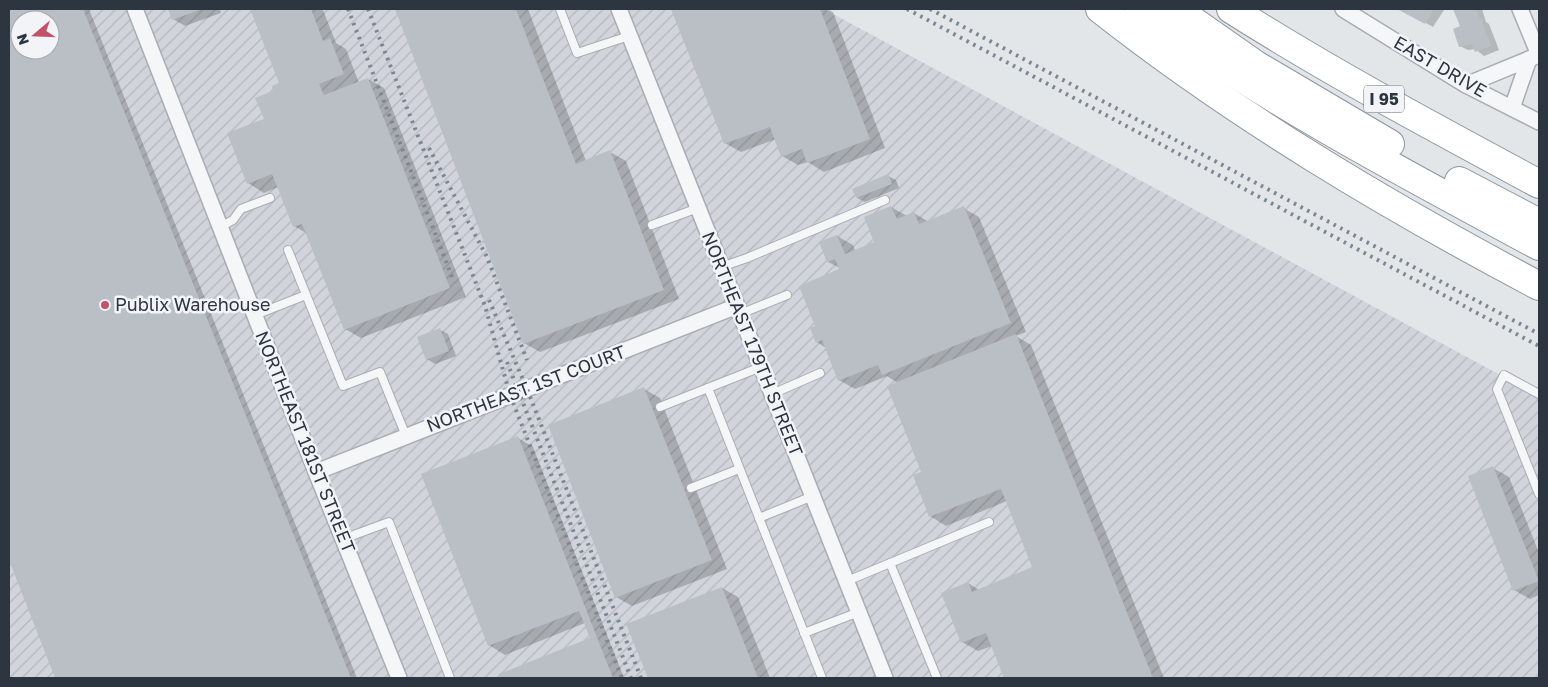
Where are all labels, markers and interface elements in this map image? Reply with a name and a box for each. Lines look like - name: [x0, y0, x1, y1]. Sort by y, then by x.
- north arrow: [10, 10, 60, 60]
- street label: EAST DRIVE: [1390, 31, 1491, 102]
- text: N: [12, 32, 32, 47]
- road number: I 95: [1364, 86, 1404, 112]
- street label: NORTHEAST 179TH STREET: [698, 228, 808, 459]
- place label: Publix Warehouse: [115, 293, 270, 315]
- marker: Publix Warehouse: [99, 299, 111, 311]
- street label: NORTHEAST 181ST STREET: [251, 328, 361, 556]
- street label: NORTHEAST 1ST COURT: [423, 340, 628, 436]

